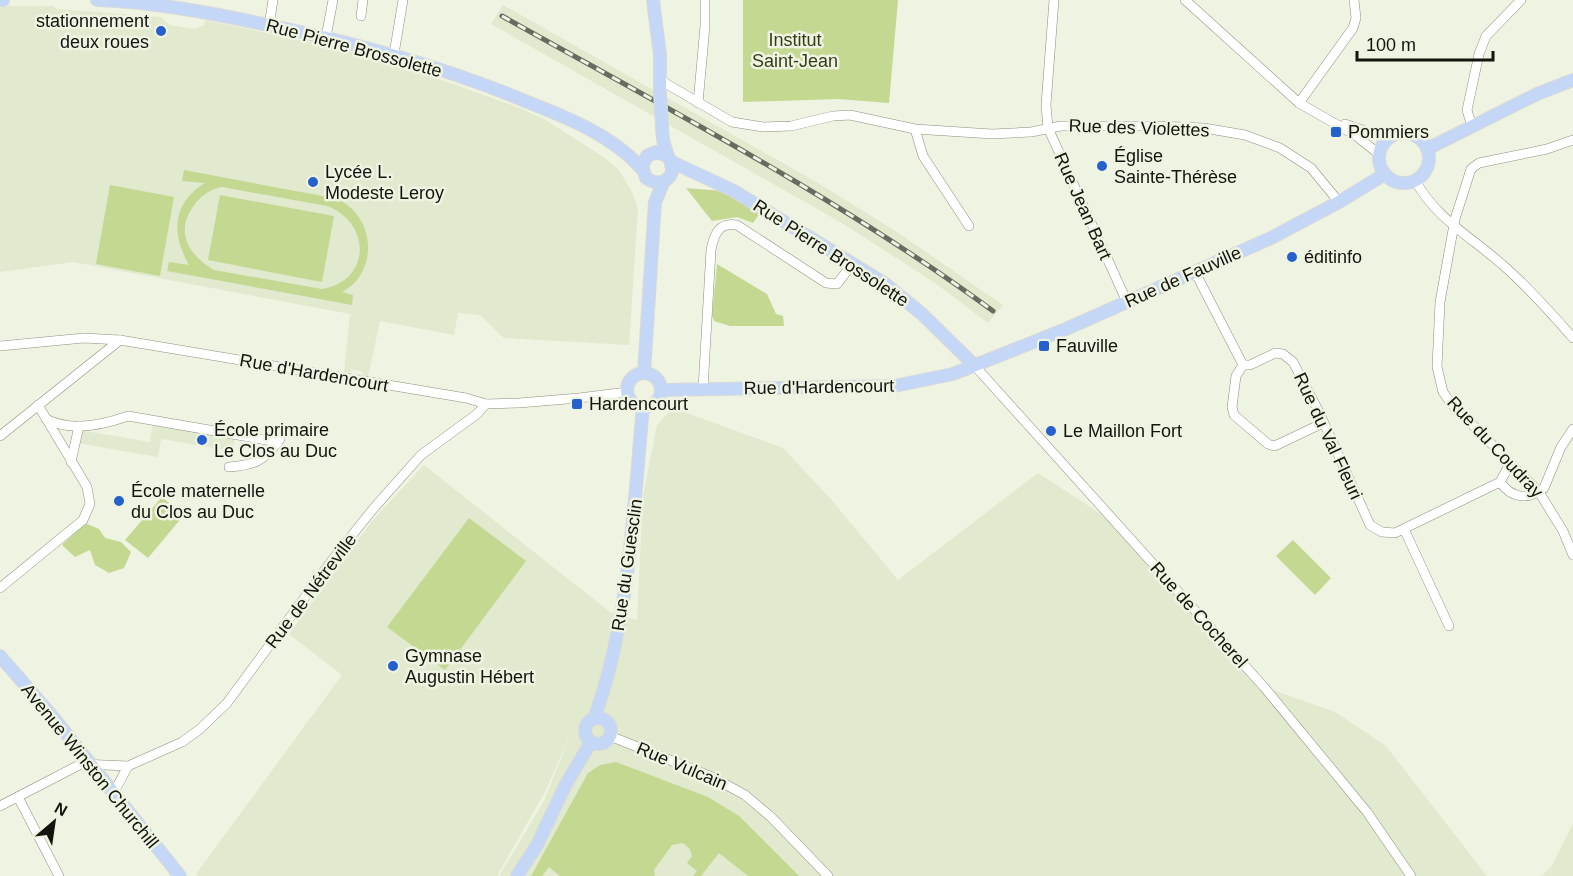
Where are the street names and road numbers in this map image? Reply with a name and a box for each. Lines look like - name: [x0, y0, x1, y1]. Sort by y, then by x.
- street label: Rue Pierre Brossolette: [264, 15, 444, 81]
- street label: Rue des Violettes: [1068, 116, 1210, 140]
- street label: Rue Jean Bart: [1050, 149, 1116, 263]
- street label: Rue Pierre Brossolette: [750, 195, 912, 311]
- street label: Rue de Fauville: [1122, 242, 1244, 312]
- street label: Rue d'Hardencourt: [238, 350, 390, 396]
- street label: Rue du Val Fleuri: [1290, 369, 1366, 503]
- street label: Rue d'Hardencourt: [744, 376, 894, 398]
- street label: Rue du Coudray: [1443, 392, 1547, 502]
- street label: Rue du Guesclin: [608, 498, 646, 632]
- street label: Rue de Nétreville: [261, 530, 361, 652]
- street label: Rue de Cocherel: [1146, 558, 1252, 672]
- street label: Avenue Winston Churchill: [17, 680, 163, 852]
- street label: Rue Vulcain: [634, 738, 730, 794]

